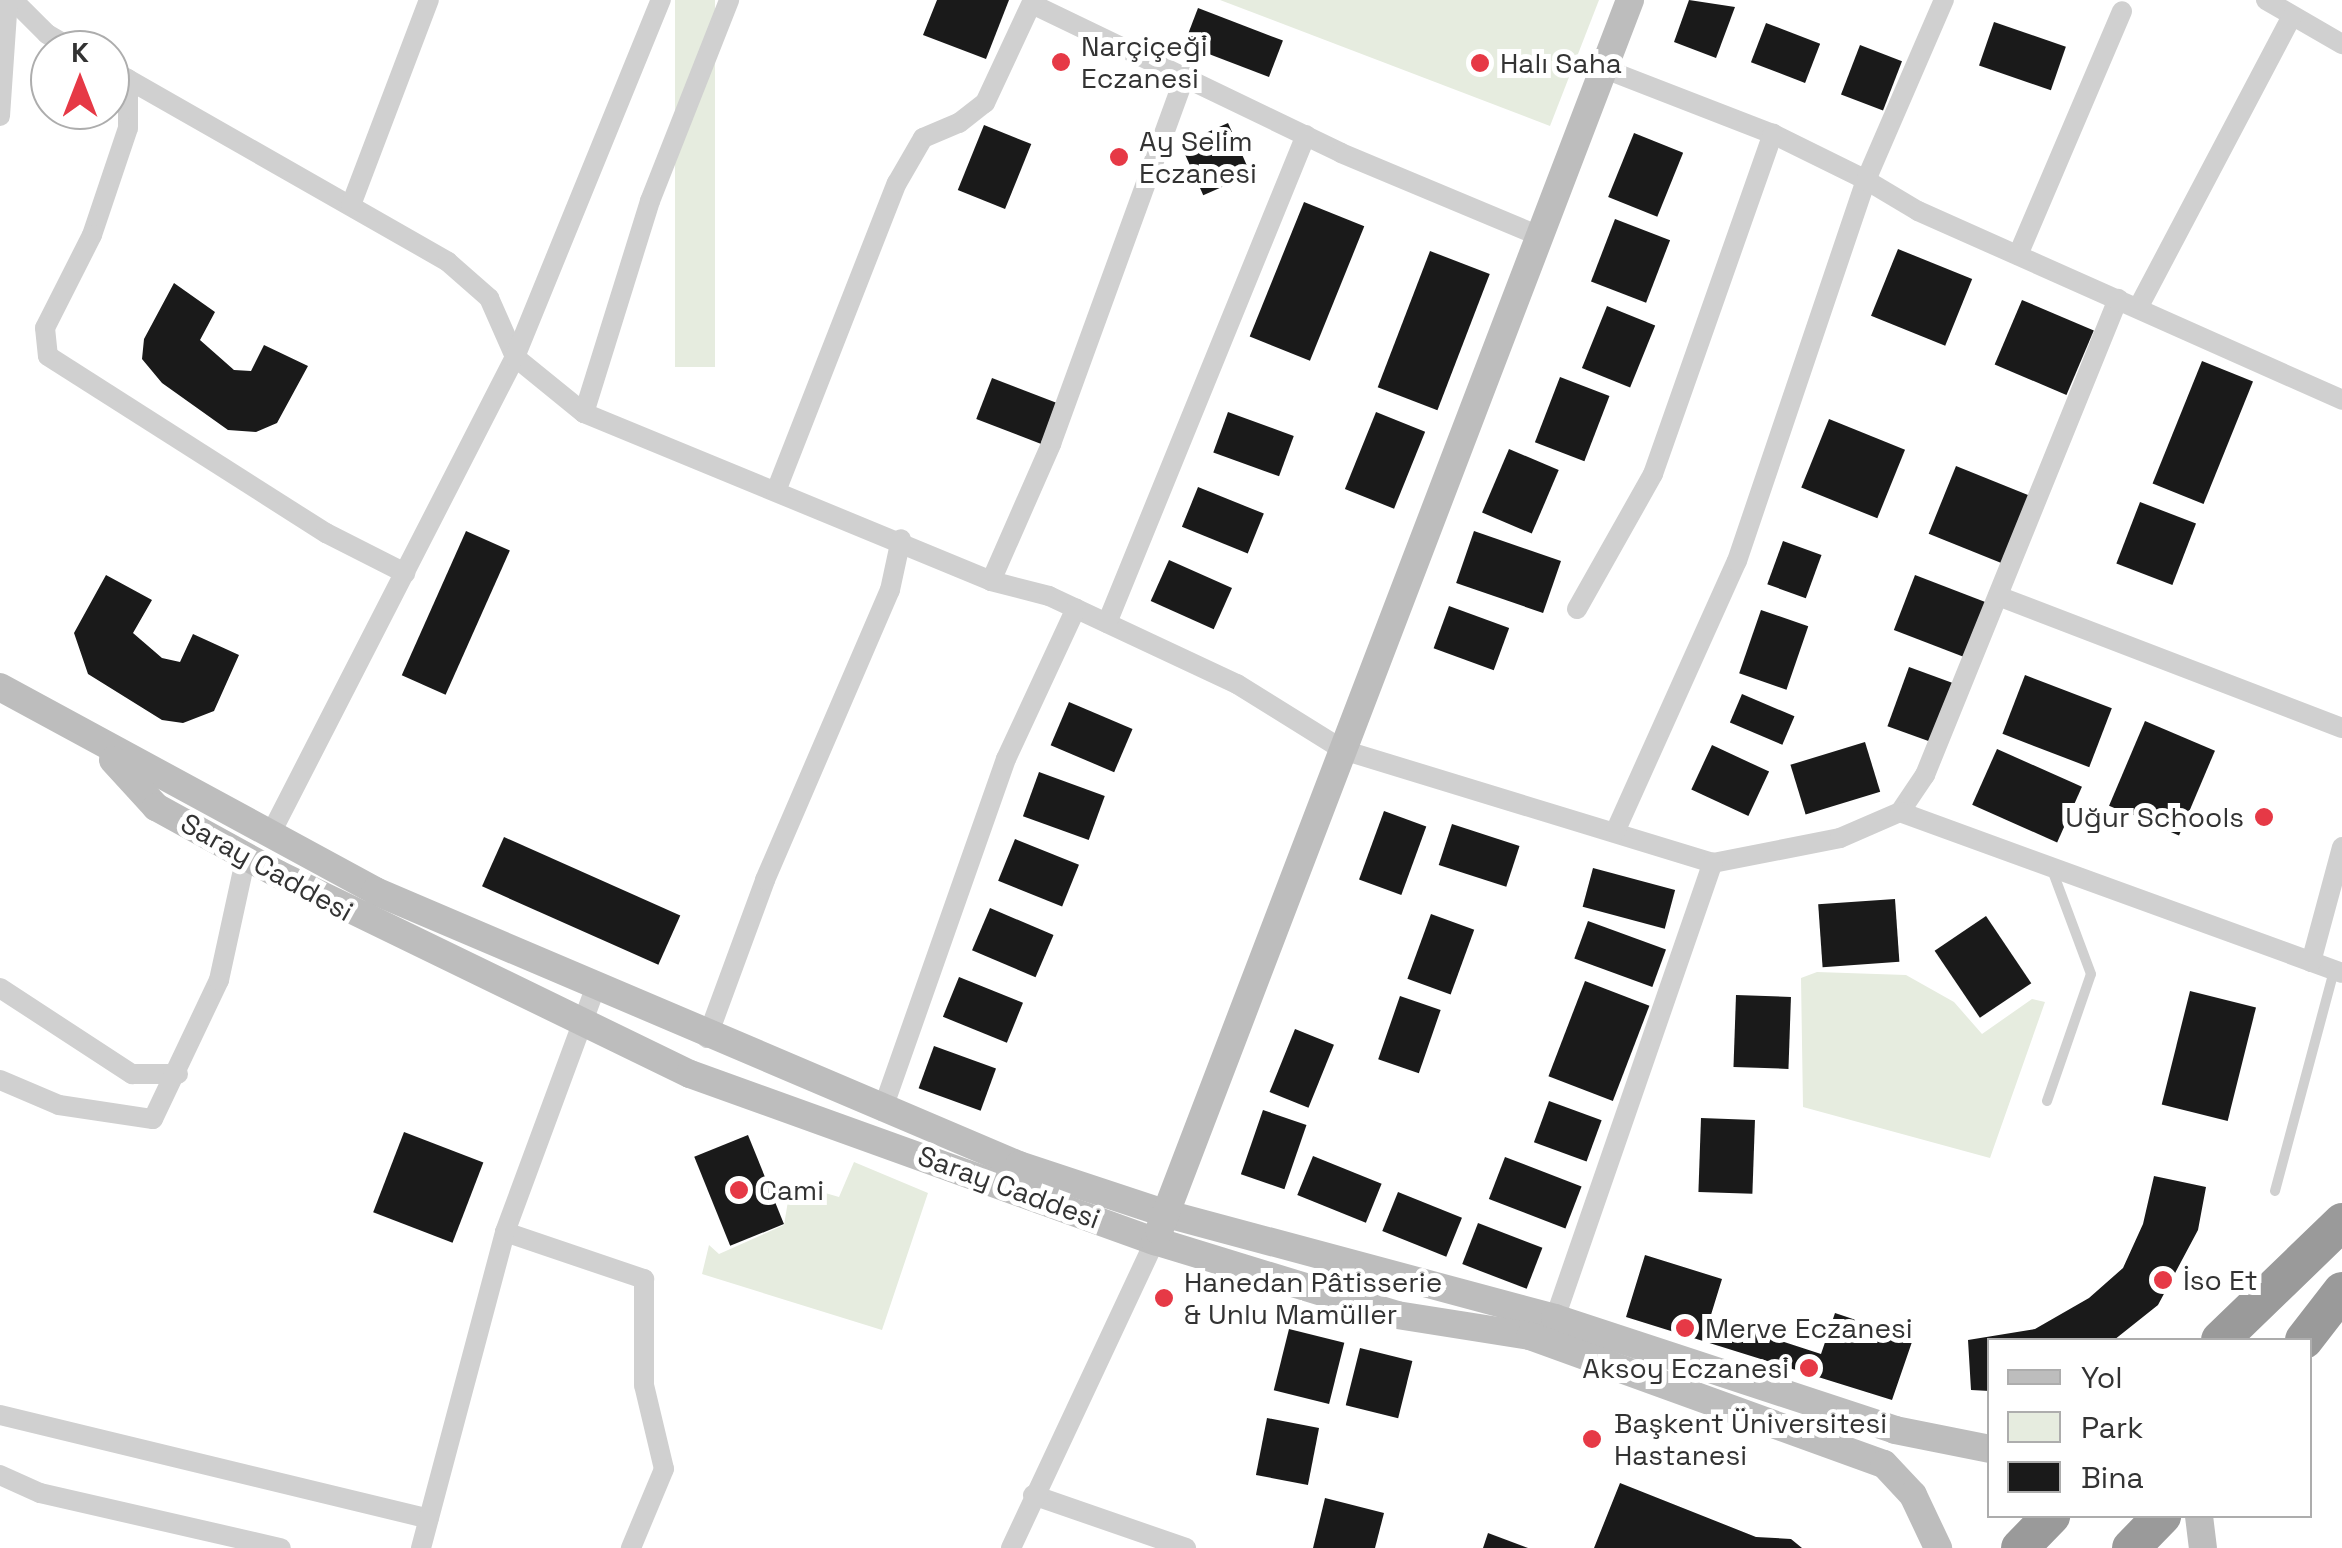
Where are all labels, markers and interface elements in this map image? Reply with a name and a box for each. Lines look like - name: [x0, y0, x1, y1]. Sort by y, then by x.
- place label: Narçiçeği Eczanesi: [1081, 29, 1208, 95]
- north arrow: [30, 30, 130, 130]
- text: K: [71, 34, 89, 70]
- place label: Halı Saha: [1500, 46, 1622, 80]
- marker: Narçiçeği Eczanesi: [1050, 51, 1072, 73]
- marker: Halı Saha: [1469, 52, 1491, 74]
- place label: Ay Selim Eczanesi: [1139, 124, 1257, 190]
- marker: Ay Selim Eczanesi: [1108, 146, 1130, 168]
- place label: Uğur Schools: [2065, 800, 2244, 834]
- street label: Saray Caddesi: [175, 806, 359, 928]
- marker: Uğur Schools: [2253, 806, 2275, 828]
- street label: Saray Caddesi: [913, 1138, 1105, 1236]
- place label: Cami: [759, 1173, 824, 1207]
- marker: Cami: [728, 1179, 750, 1201]
- place label: İso Et: [2183, 1263, 2258, 1297]
- place label: Hanedan Pâtisserie & Unlu Mamüller: [1184, 1265, 1442, 1331]
- marker: İso Et: [2152, 1269, 2174, 1291]
- marker: Hanedan Pâtisserie & Unlu Mamüller: [1153, 1287, 1175, 1309]
- place label: Merve Eczanesi: [1705, 1311, 1913, 1345]
- marker: Merve Eczanesi: [1674, 1317, 1696, 1339]
- legend: [1987, 1338, 2312, 1518]
- place label: Aksoy Eczanesi: [1582, 1351, 1789, 1385]
- marker: Aksoy Eczanesi: [1798, 1357, 1820, 1379]
- text: Yol: [2081, 1358, 2123, 1397]
- place label: Başkent Üniversitesi Hastanesi: [1614, 1406, 1887, 1472]
- text: Park: [2081, 1408, 2143, 1447]
- marker: Başkent Üniversitesi Hastanesi: [1579, 1426, 1605, 1452]
- text: Bina: [2081, 1458, 2144, 1497]

